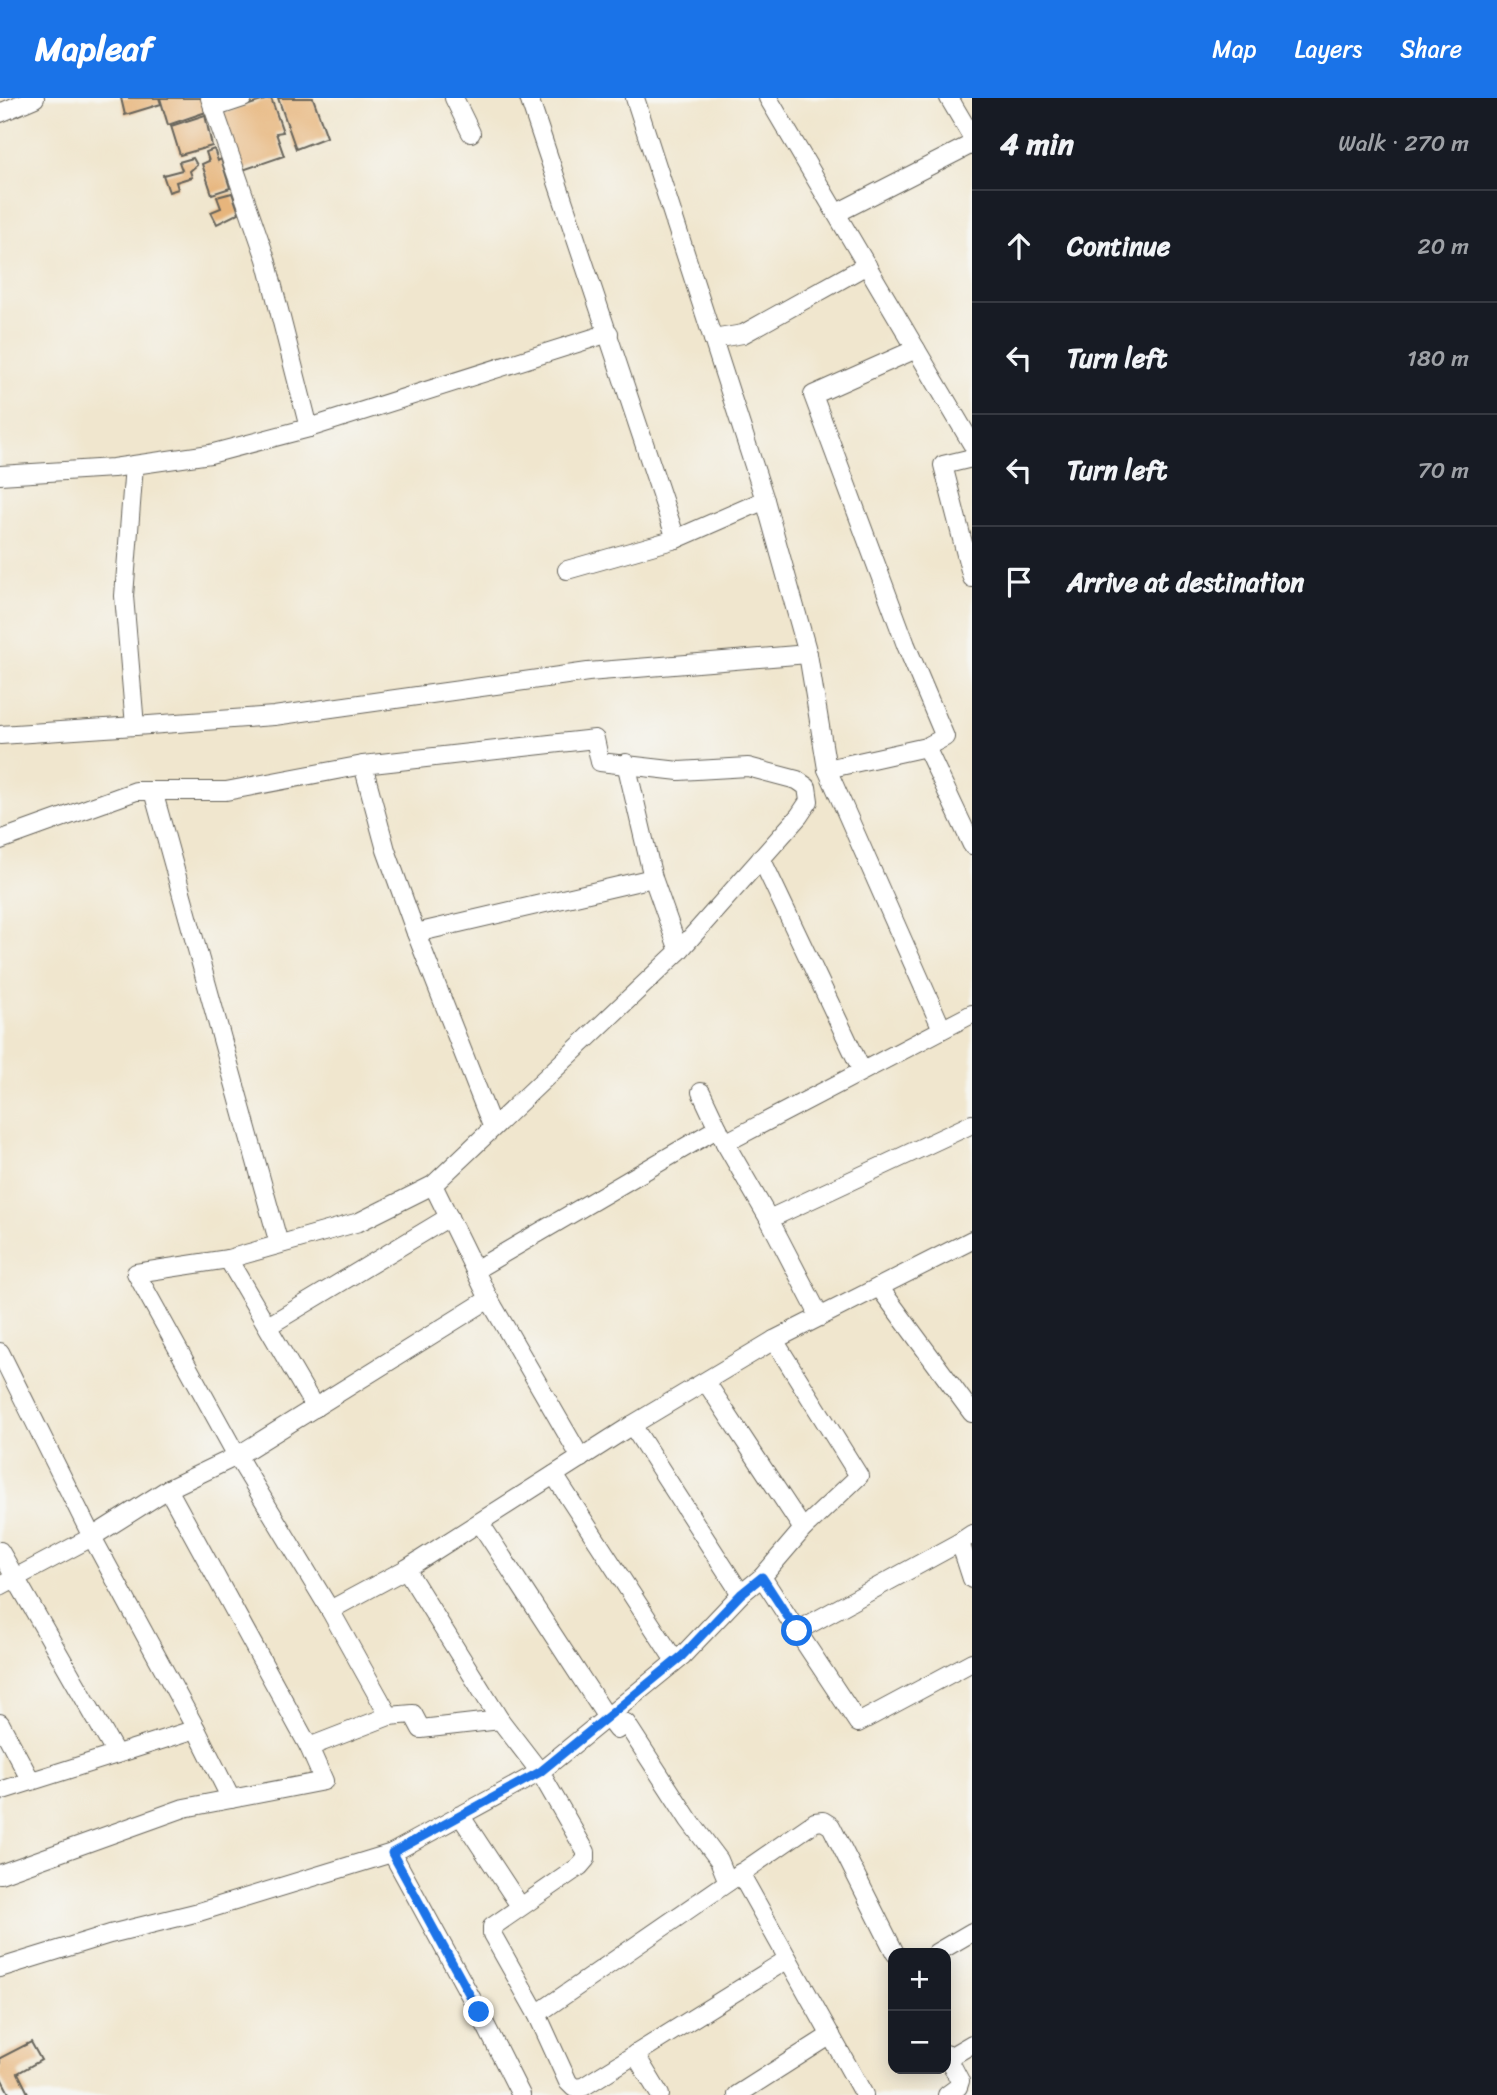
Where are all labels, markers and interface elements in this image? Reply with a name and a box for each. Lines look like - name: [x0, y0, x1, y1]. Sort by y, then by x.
- text: Mapleaf: [35, 20, 153, 78]
- text: Map: [1212, 28, 1257, 70]
- text: Layers: [1295, 28, 1362, 70]
- text: Share: [1400, 28, 1462, 70]
- text: 4 min: [1000, 117, 1074, 171]
- text: Walk · 270 m: [1338, 123, 1469, 164]
- text: Continue: [1067, 223, 1170, 269]
- text: 20 m: [1418, 226, 1469, 267]
- icon: ahead: [1000, 227, 1038, 265]
- text: Turn left: [1067, 335, 1167, 381]
- text: 180 m: [1407, 338, 1469, 379]
- icon: left: [1000, 339, 1038, 377]
- text: Turn left: [1067, 447, 1167, 493]
- text: 70 m: [1418, 450, 1469, 491]
- icon: left: [1000, 451, 1038, 489]
- text: Arrive at destination: [1067, 559, 1304, 605]
- icon: arrive: [1000, 563, 1038, 601]
- route start: [781, 1615, 812, 1646]
- map controls: [888, 1948, 951, 2074]
- button: +: [888, 1948, 951, 2011]
- route end: [463, 1996, 494, 2027]
- button: −: [888, 2011, 951, 2074]

